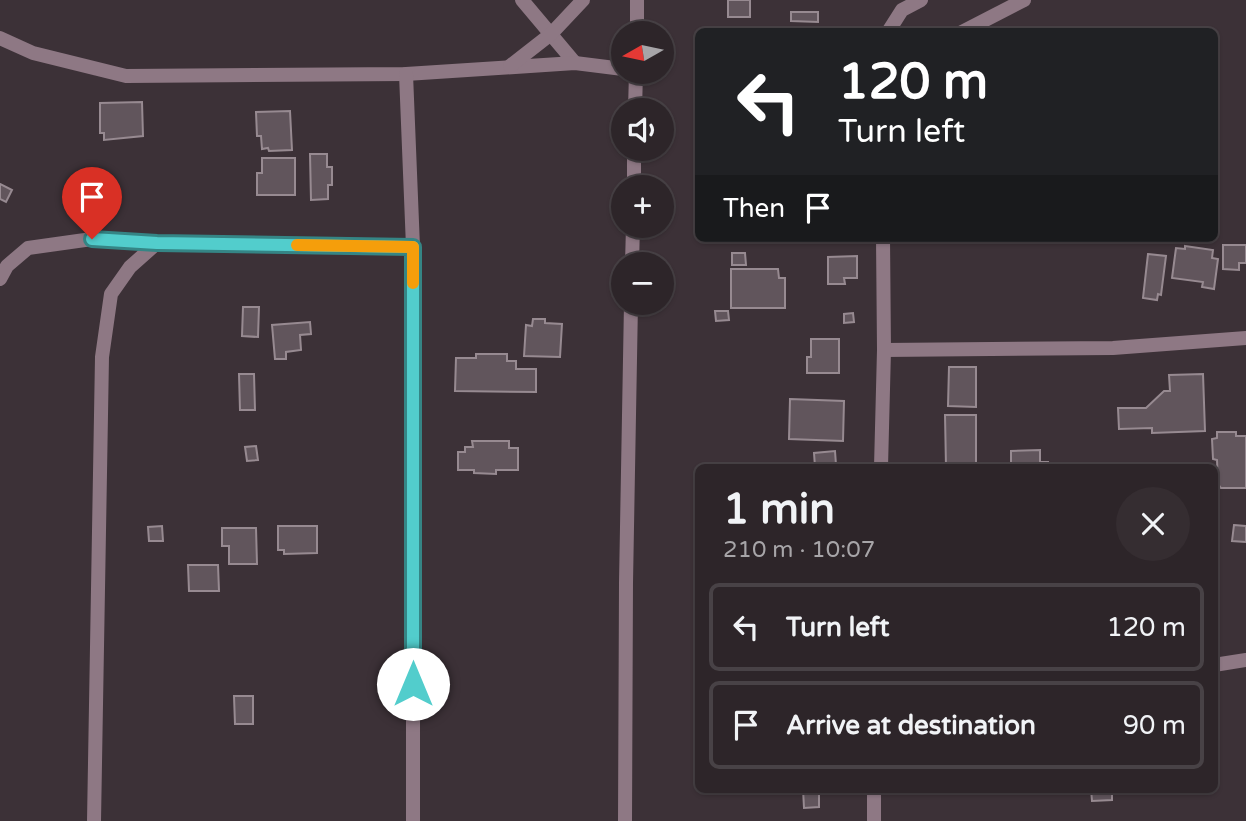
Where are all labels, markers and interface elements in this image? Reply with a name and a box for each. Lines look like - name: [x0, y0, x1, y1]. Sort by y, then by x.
- north arrow: [611, 21, 674, 84]
- map controls: [611, 21, 674, 315]
- text: 120 m: [838, 53, 988, 112]
- icon: left: [723, 56, 814, 147]
- button: sound: [611, 98, 674, 161]
- text: Turn left: [838, 113, 965, 151]
- pin: [62, 167, 122, 239]
- button: +: [611, 175, 674, 238]
- icon: arrive: [73, 178, 111, 216]
- icon: arrive: [799, 189, 837, 227]
- text: Then: [723, 193, 785, 224]
- button: −: [611, 252, 674, 315]
- text: 1 min: [723, 484, 835, 535]
- button: close: [1116, 487, 1190, 561]
- text: 210 m · 10:07: [723, 536, 875, 564]
- icon: left: [727, 608, 765, 646]
- text: Turn left: [786, 612, 889, 643]
- text: 120 m: [1106, 612, 1186, 643]
- position arrow: [376, 647, 450, 721]
- icon: arrive: [727, 706, 765, 744]
- text: Arrive at destination: [786, 710, 1036, 741]
- text: 90 m: [1123, 710, 1186, 741]

